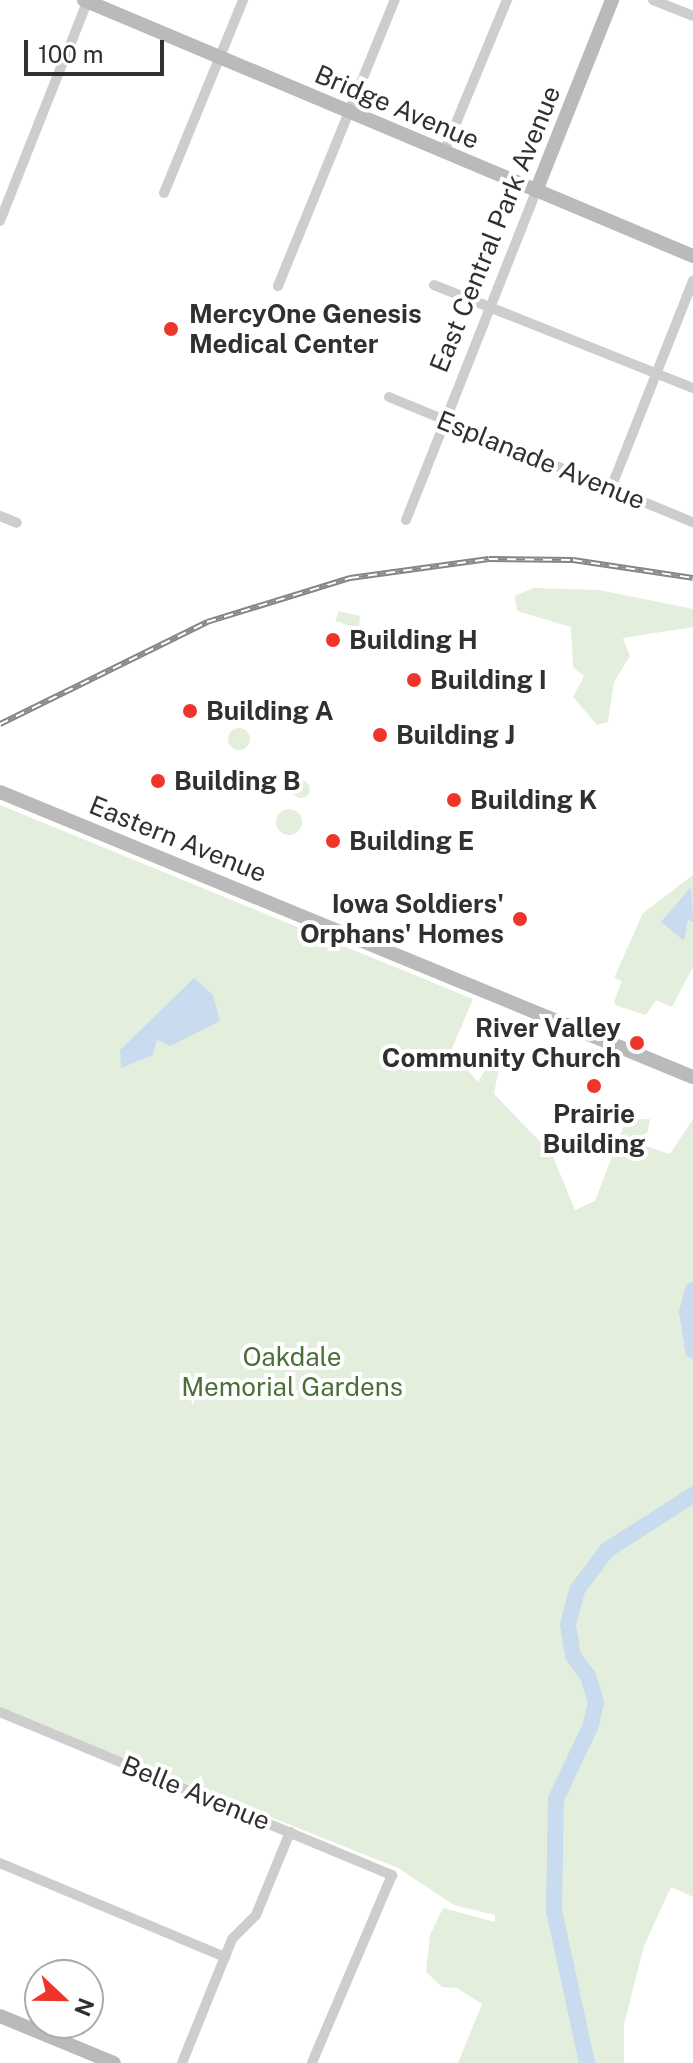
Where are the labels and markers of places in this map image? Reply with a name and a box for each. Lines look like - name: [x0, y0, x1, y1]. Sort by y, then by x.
- place label: MercyOne Genesis Medical Center: [189, 298, 422, 360]
- marker: MercyOne Genesis Medical Center: [160, 318, 182, 340]
- place label: Building H: [349, 624, 478, 656]
- marker: Building H: [324, 631, 342, 649]
- place label: Building I: [430, 664, 547, 696]
- marker: Building I: [405, 671, 423, 689]
- place label: Building A: [206, 695, 334, 727]
- marker: Building A: [181, 702, 199, 720]
- place label: Building J: [396, 719, 515, 751]
- marker: Building J: [371, 726, 389, 744]
- place label: Building B: [174, 765, 300, 797]
- marker: Building B: [149, 772, 167, 790]
- place label: Building K: [470, 784, 597, 816]
- marker: Building K: [445, 791, 463, 809]
- place label: Building E: [349, 825, 474, 857]
- marker: Building E: [324, 832, 342, 850]
- place label: Iowa Soldiers' Orphans' Homes: [300, 888, 504, 950]
- marker: Iowa Soldiers' Orphans' Homes: [511, 910, 529, 928]
- place label: River Valley Community Church: [382, 1012, 621, 1074]
- marker: River Valley Community Church: [628, 1034, 646, 1052]
- marker: Prairie Building: [585, 1077, 603, 1095]
- place label: Prairie Building: [543, 1098, 645, 1160]

